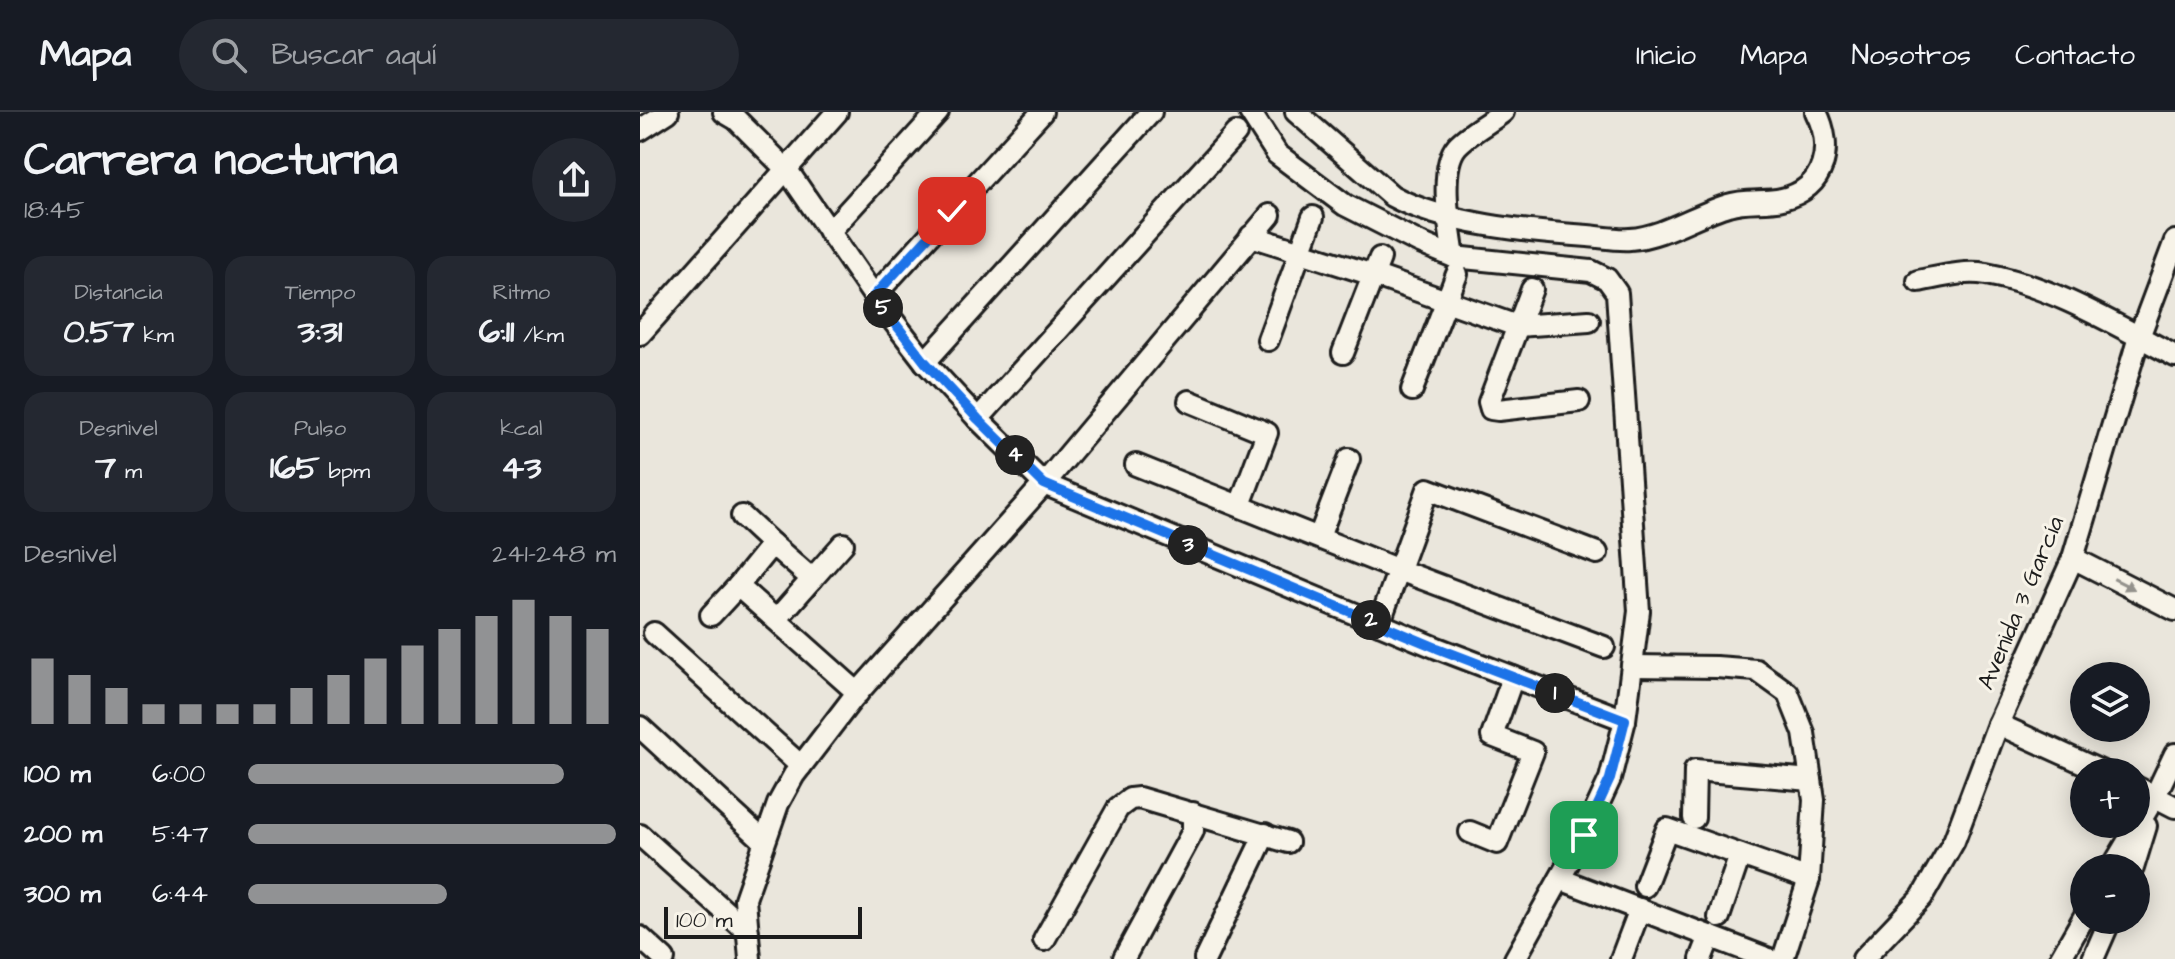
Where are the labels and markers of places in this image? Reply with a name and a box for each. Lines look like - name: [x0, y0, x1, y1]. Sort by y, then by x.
- pin: [918, 177, 986, 245]
- pin: 5: [863, 288, 903, 328]
- pin: 4: [995, 435, 1035, 475]
- pin: 3: [1168, 525, 1208, 565]
- pin: 2: [1351, 600, 1391, 640]
- pin: 1: [1535, 673, 1575, 713]
- pin: [1550, 801, 1618, 869]

